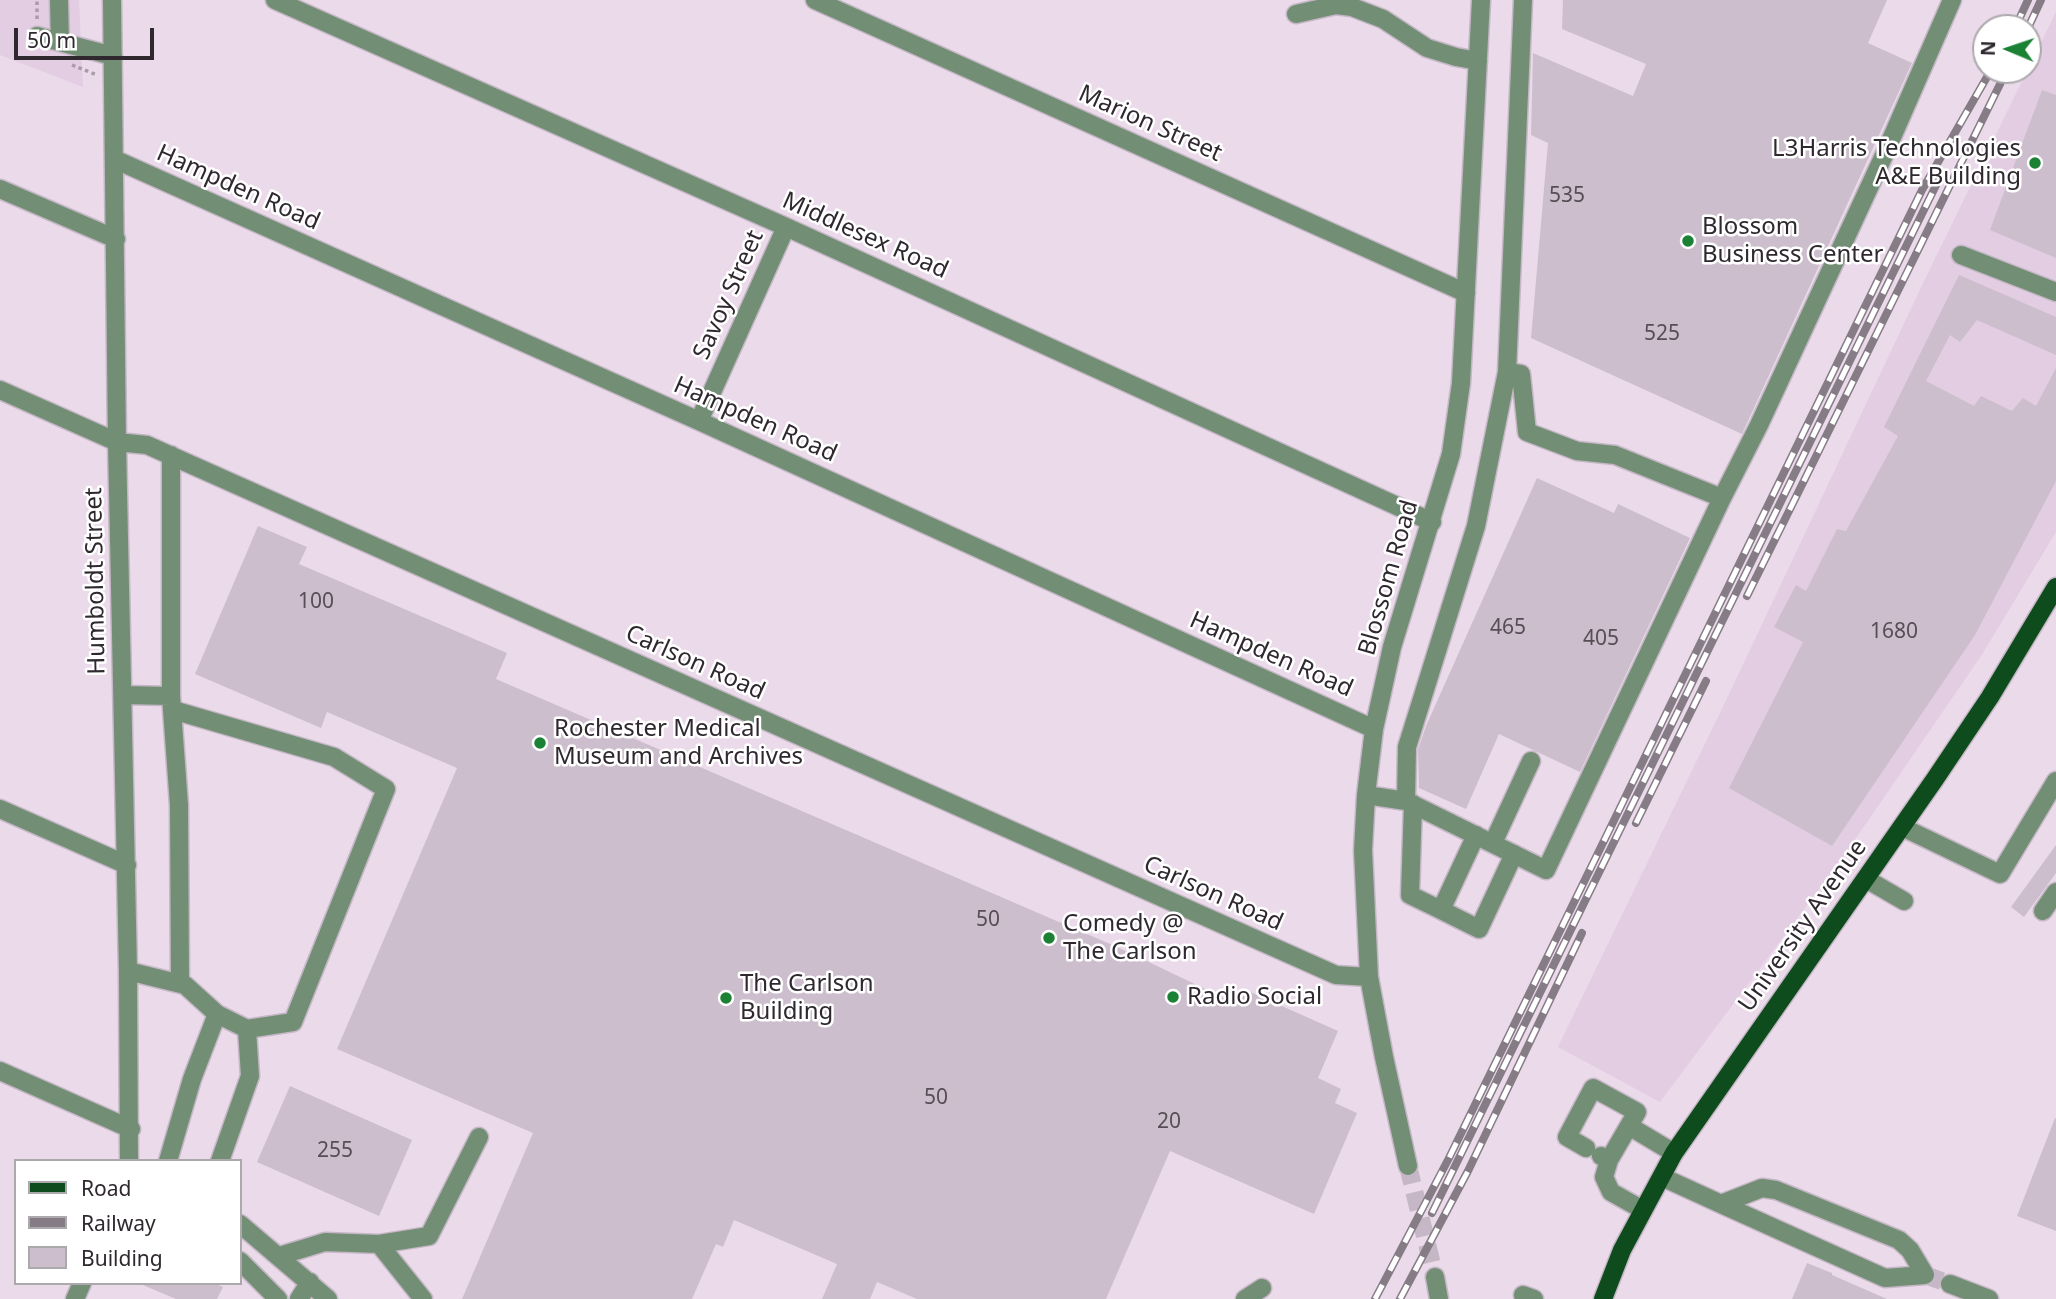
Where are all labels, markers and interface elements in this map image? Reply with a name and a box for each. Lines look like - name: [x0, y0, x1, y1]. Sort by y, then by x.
- scale bar: [18, 14, 158, 58]
- north arrow: [1972, 14, 2042, 84]
- text: 50 m: [27, 26, 76, 54]
- text: N: [1975, 40, 2001, 57]
- street label: Marion Street: [1074, 80, 1226, 168]
- place label: L3Harris Technologies A&E Building: [1772, 135, 2021, 191]
- street label: Hampden Road: [152, 139, 324, 237]
- marker: L3Harris Technologies A&E Building: [2027, 155, 2043, 171]
- house number: 535: [1549, 183, 1585, 209]
- street label: Middlesex Road: [778, 187, 952, 285]
- place label: Blossom Business Center: [1702, 213, 1883, 269]
- street label: Savoy Street: [688, 226, 770, 364]
- marker: Blossom Business Center: [1680, 233, 1696, 249]
- house number: 525: [1644, 321, 1680, 347]
- street label: Hampden Road: [669, 371, 841, 469]
- street label: Humboldt Street: [80, 487, 112, 675]
- street label: Blossom Road: [1353, 497, 1425, 659]
- house number: 100: [298, 589, 334, 615]
- street label: Hampden Road: [1185, 606, 1357, 704]
- house number: 465: [1490, 615, 1526, 641]
- street label: Carlson Road: [621, 619, 769, 707]
- house number: 1680: [1870, 619, 1918, 645]
- house number: 405: [1583, 626, 1619, 652]
- place label: Rochester Medical Museum and Archives: [554, 715, 803, 771]
- marker: Rochester Medical Museum and Archives: [532, 735, 548, 751]
- street label: University Avenue: [1733, 834, 1873, 1018]
- street label: Carlson Road: [1139, 850, 1287, 938]
- house number: 50: [976, 907, 1000, 933]
- place label: Comedy @ The Carlson: [1063, 910, 1197, 966]
- marker: Comedy @ The Carlson: [1041, 930, 1057, 946]
- place label: The Carlson Building: [740, 970, 874, 1026]
- place label: Radio Social: [1187, 983, 1322, 1011]
- marker: Radio Social: [1165, 989, 1181, 1005]
- marker: The Carlson Building: [718, 990, 734, 1006]
- house number: 50: [924, 1085, 948, 1111]
- house number: 20: [1157, 1109, 1181, 1135]
- house number: 255: [317, 1138, 353, 1164]
- legend: [14, 1159, 242, 1285]
- text: Road: [81, 1174, 131, 1202]
- text: Railway: [81, 1209, 156, 1237]
- text: Building: [81, 1244, 163, 1272]

